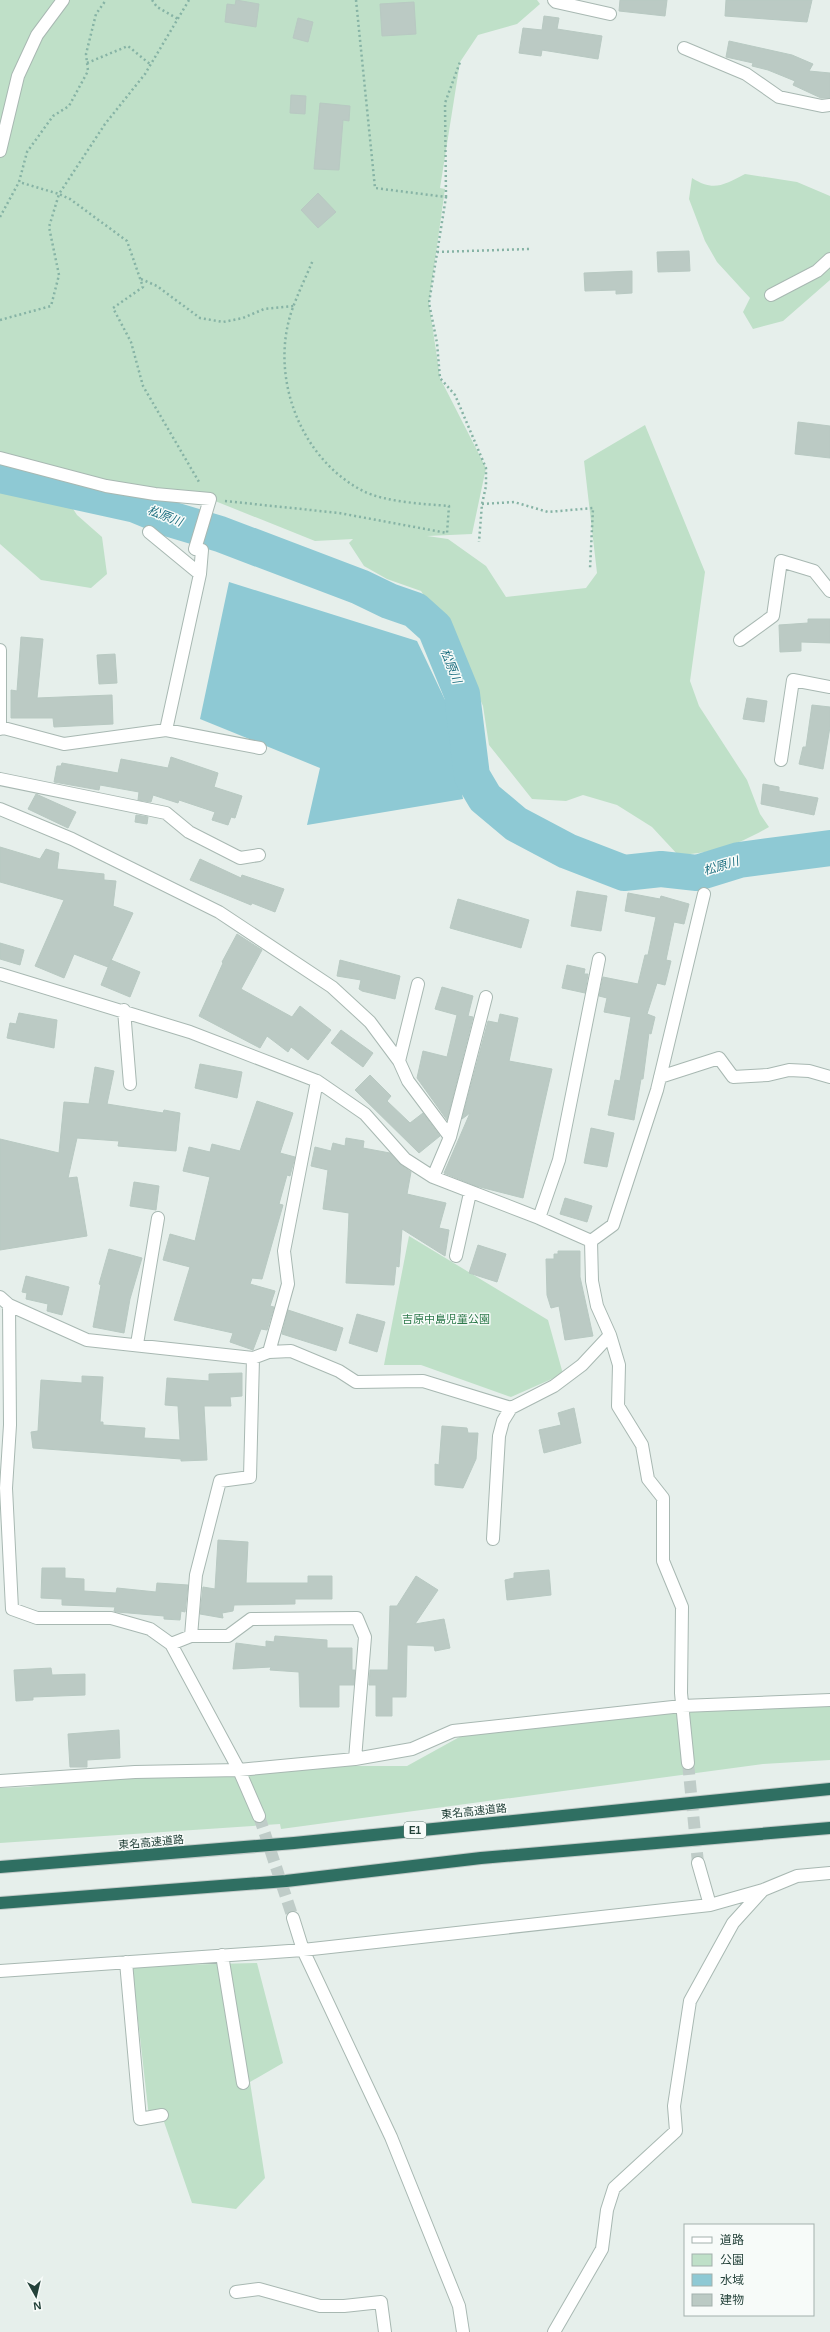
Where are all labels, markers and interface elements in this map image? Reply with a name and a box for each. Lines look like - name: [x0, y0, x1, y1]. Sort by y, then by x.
- water label: 松原川: [146, 503, 186, 530]
- water label: 松原川: [438, 647, 465, 687]
- water label: 松原川: [702, 853, 742, 878]
- park label: 吉原中島児童公園: [402, 1313, 490, 1325]
- street label: 東名高速道路: [441, 1802, 507, 1820]
- road number: E1: [404, 1822, 426, 1838]
- street label: 東名高速道路: [118, 1833, 184, 1851]
- legend: [684, 2224, 814, 2316]
- text: 道路: [720, 2233, 744, 2247]
- text: 公園: [720, 2253, 744, 2267]
- text: 水域: [720, 2273, 744, 2287]
- north arrow: [16, 2276, 56, 2316]
- text: 建物: [720, 2293, 744, 2307]
- text: N: [33, 2299, 42, 2312]

